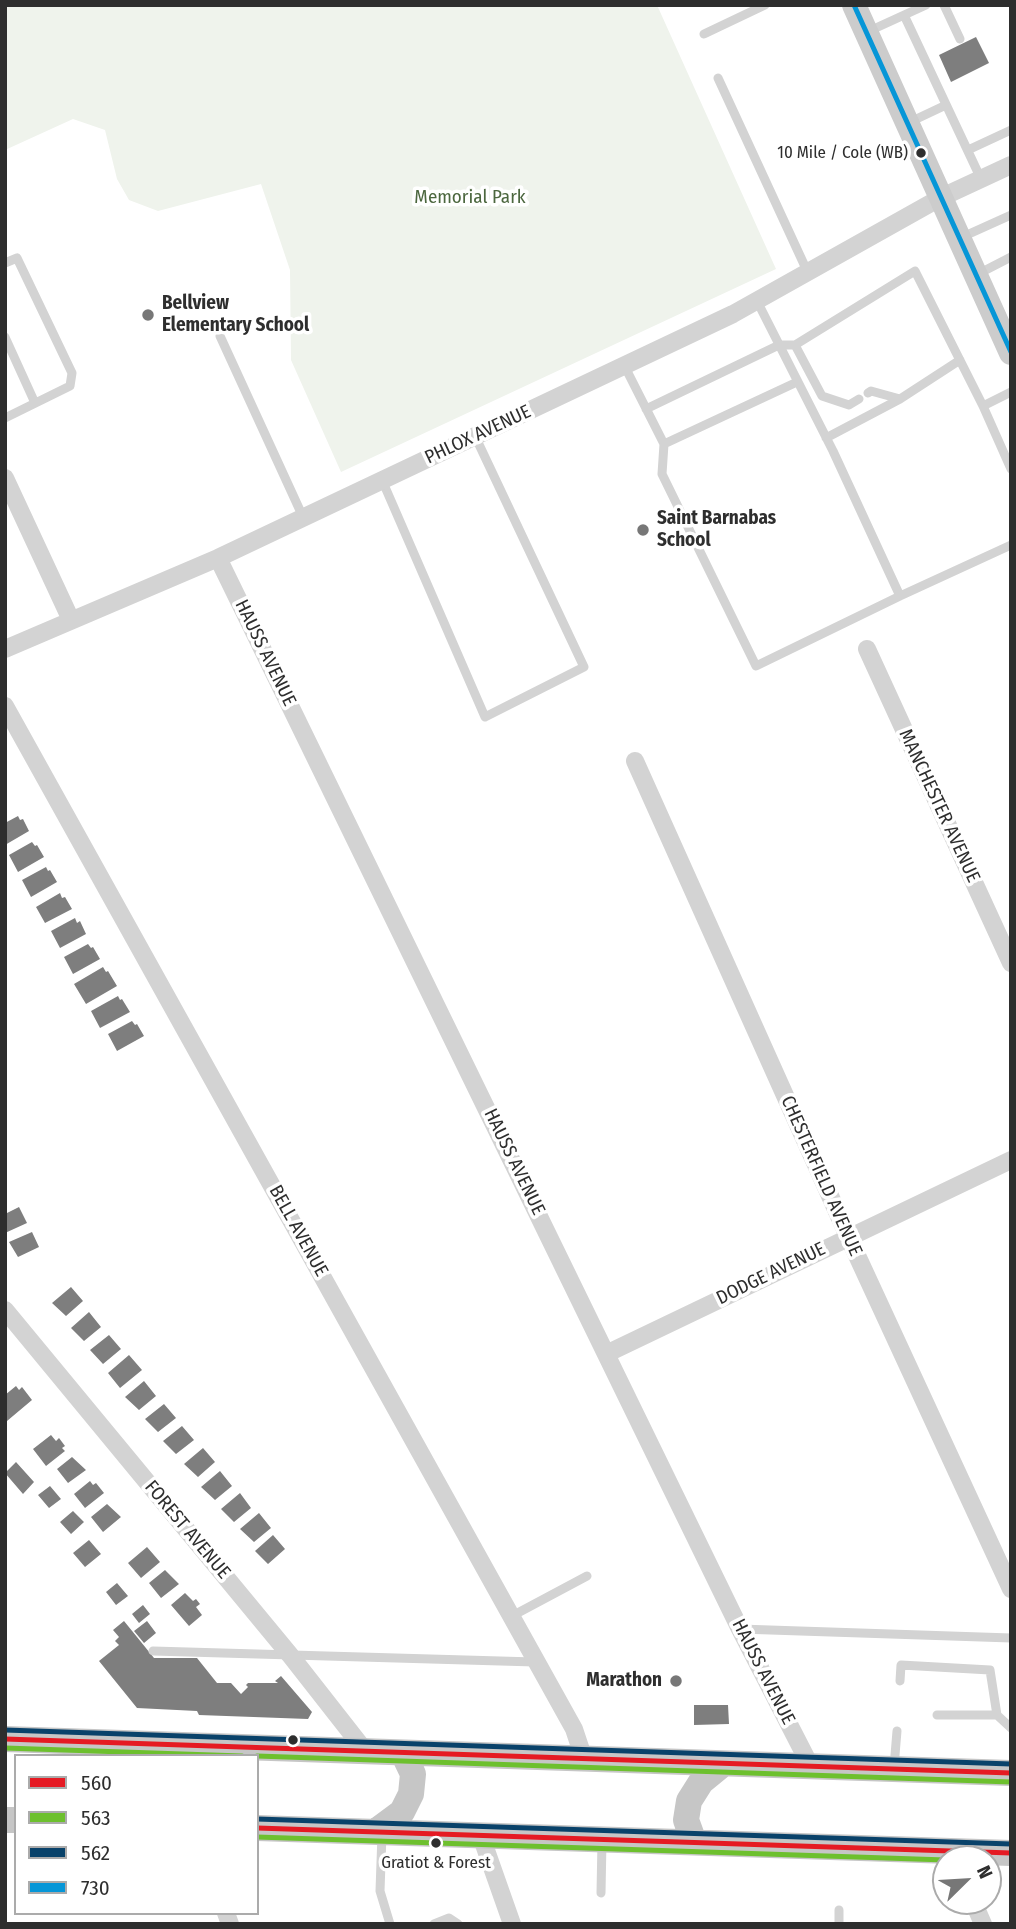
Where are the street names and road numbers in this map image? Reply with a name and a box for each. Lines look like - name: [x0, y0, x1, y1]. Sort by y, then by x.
- street label: PHLOX AVENUE: [421, 401, 535, 469]
- street label: HAUSS AVENUE: [229, 596, 301, 710]
- street label: MANCHESTER AVENUE: [894, 726, 984, 886]
- street label: CHESTERFIELD AVENUE: [775, 1092, 867, 1260]
- street label: HAUSS AVENUE: [478, 1105, 550, 1219]
- street label: BELL AVENUE: [264, 1182, 332, 1280]
- street label: DODGE AVENUE: [713, 1238, 829, 1310]
- street label: FOREST AVENUE: [139, 1476, 235, 1584]
- street label: HAUSS AVENUE: [727, 1615, 799, 1729]

